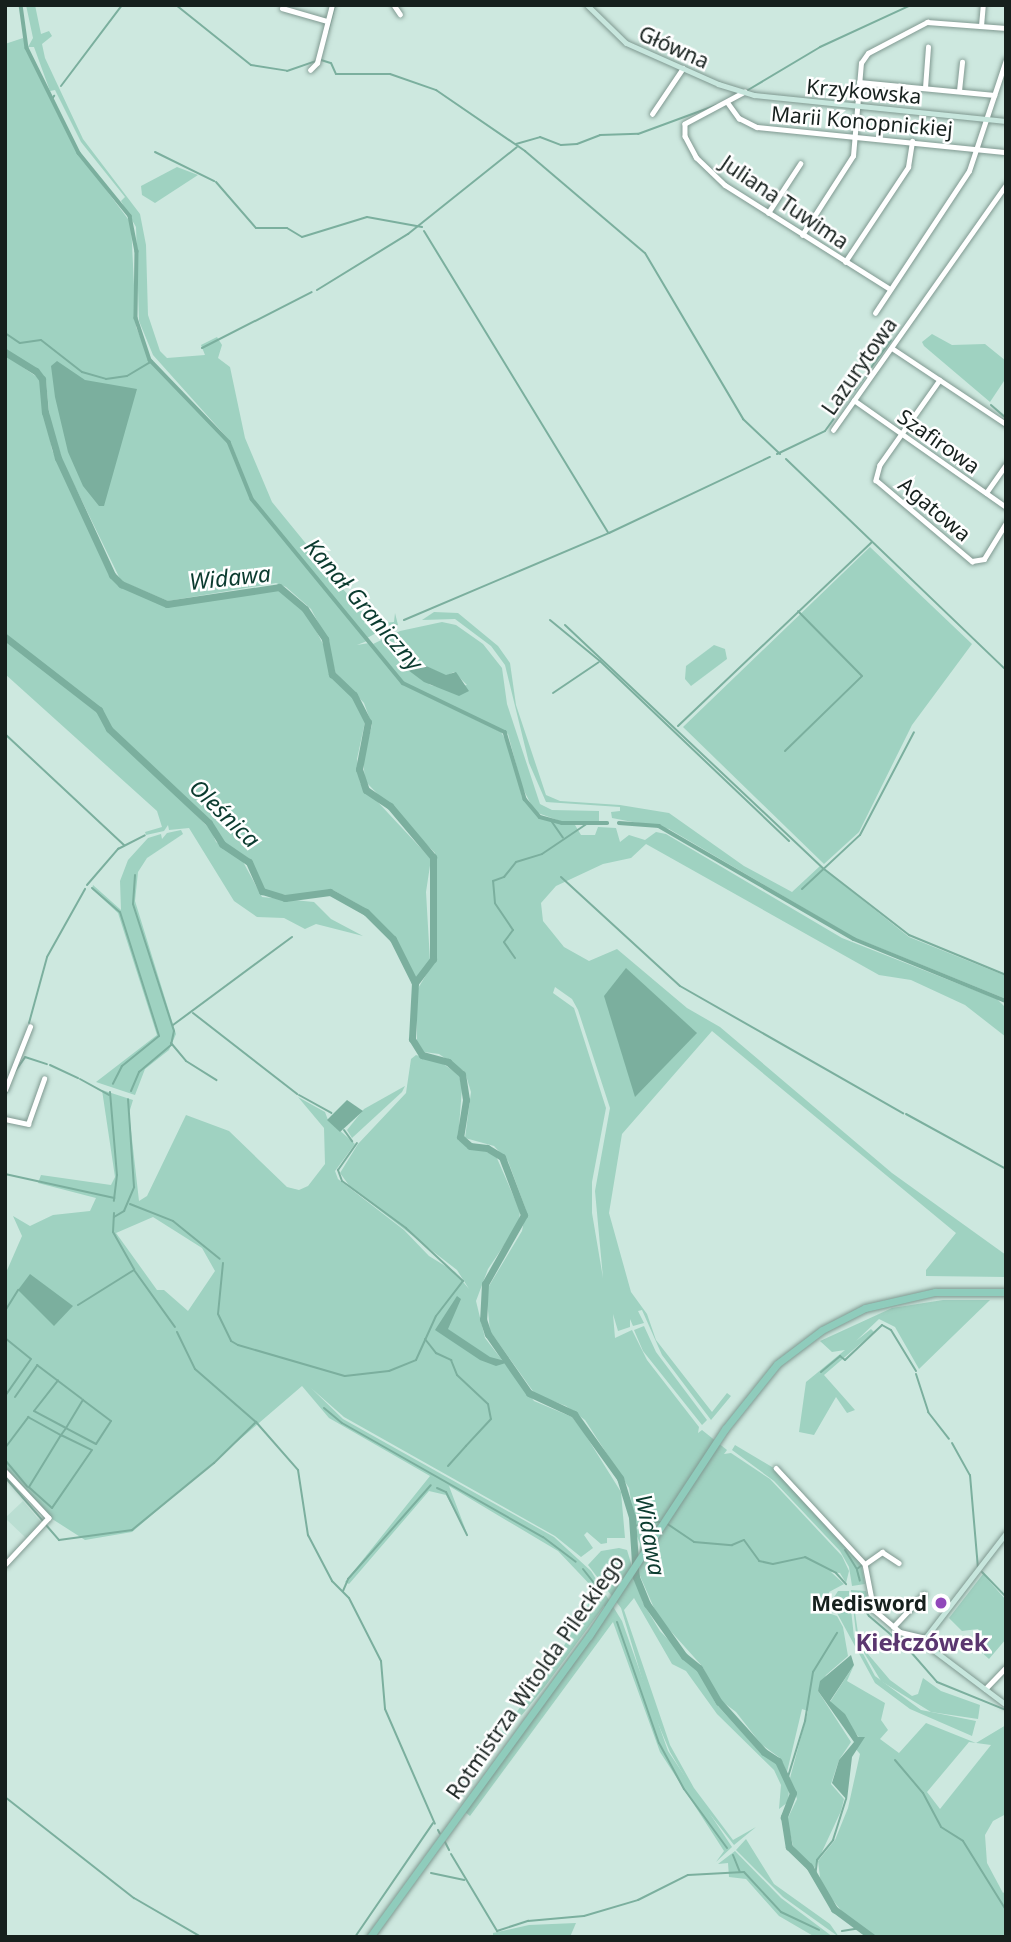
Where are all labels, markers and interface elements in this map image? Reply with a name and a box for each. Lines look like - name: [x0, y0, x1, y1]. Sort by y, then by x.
- street label: Główna: [635, 20, 713, 74]
- street label: Krzykowska: [805, 73, 923, 109]
- street label: Marii Konopnickiej: [770, 100, 954, 142]
- street label: Juliana Tuwima: [716, 150, 854, 254]
- street label: Lazurytowa: [816, 312, 902, 420]
- street label: Szafirowa: [893, 404, 985, 478]
- street label: Agatowa: [894, 472, 976, 546]
- water label: Kanał Graniczny: [299, 532, 429, 676]
- water label: Widawa: [188, 559, 272, 595]
- water label: Oleśnica: [184, 773, 266, 853]
- water label: Widawa: [630, 1492, 672, 1578]
- street label: Rotmistrza Witolda Pileckiego: [441, 1550, 629, 1804]
- place label: Medisword: [811, 1590, 927, 1616]
- marker: Medisword: [933, 1595, 949, 1611]
- district label: Kiełczówek: [855, 1628, 989, 1656]

